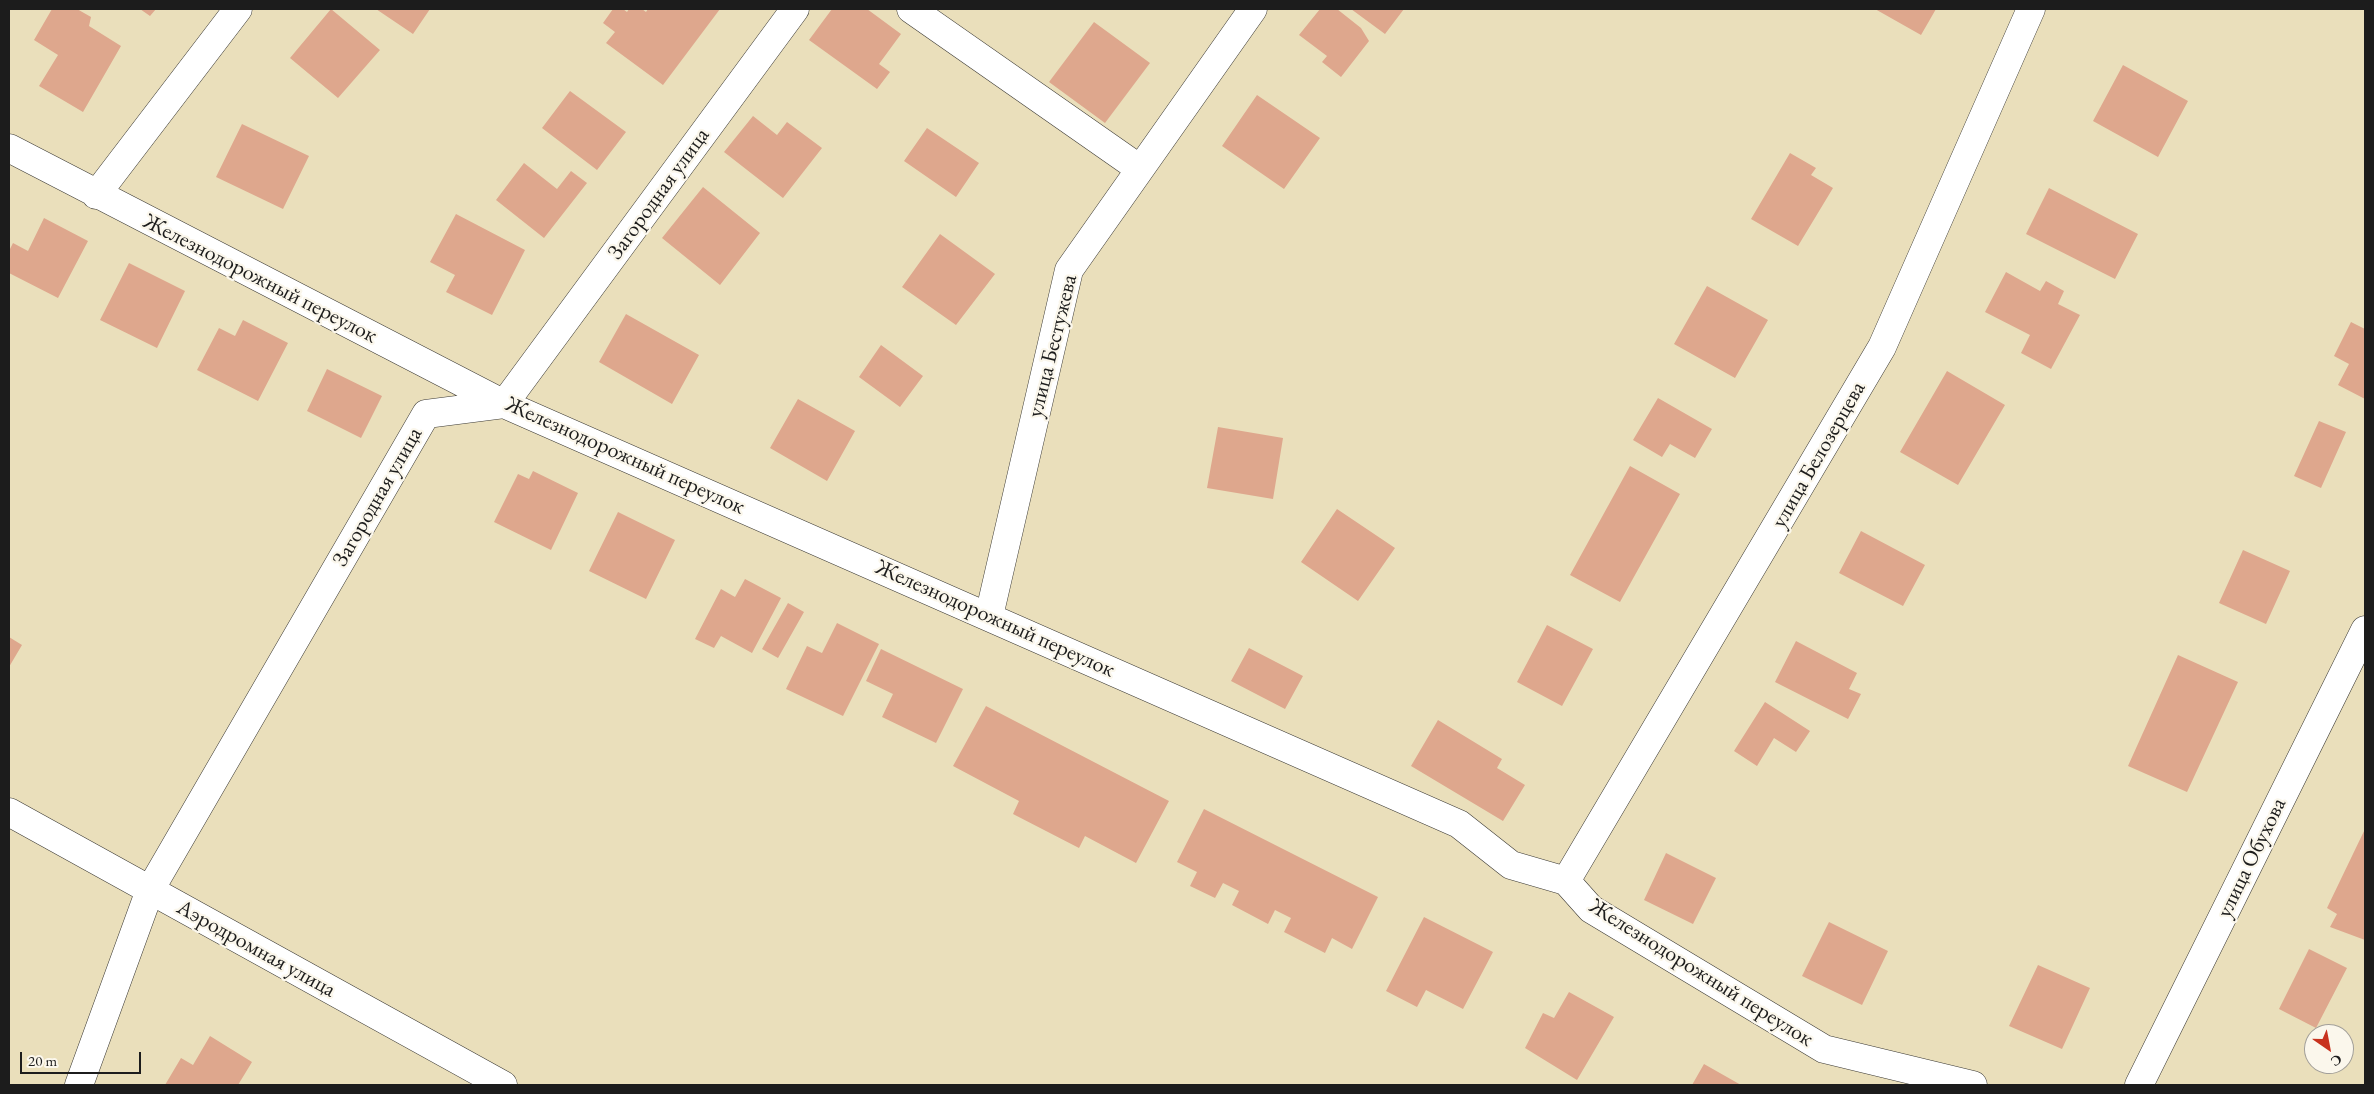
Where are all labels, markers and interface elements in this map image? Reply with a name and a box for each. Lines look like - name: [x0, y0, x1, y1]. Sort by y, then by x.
- street label: Загородная улица: [602, 123, 716, 265]
- street label: Железнодорожный переулок: [139, 208, 381, 350]
- street label: улица Бестужева: [1022, 272, 1084, 420]
- street label: улица Белозерцева: [1766, 377, 1872, 533]
- street label: Железнодорожный переулок: [501, 391, 749, 521]
- street label: Загородная улица: [327, 423, 429, 571]
- street label: Железнодорожный переулок: [871, 554, 1119, 684]
- street label: улица Обухова: [2212, 794, 2292, 922]
- street label: Железнодорожный переулок: [1584, 893, 1818, 1053]
- street label: Аэродромная улица: [172, 894, 340, 1004]
- north arrow: [2304, 1024, 2354, 1074]
- scale bar: [22, 1042, 144, 1074]
- text: С: [2328, 1050, 2346, 1071]
- text: 20 m: [28, 1051, 57, 1070]

